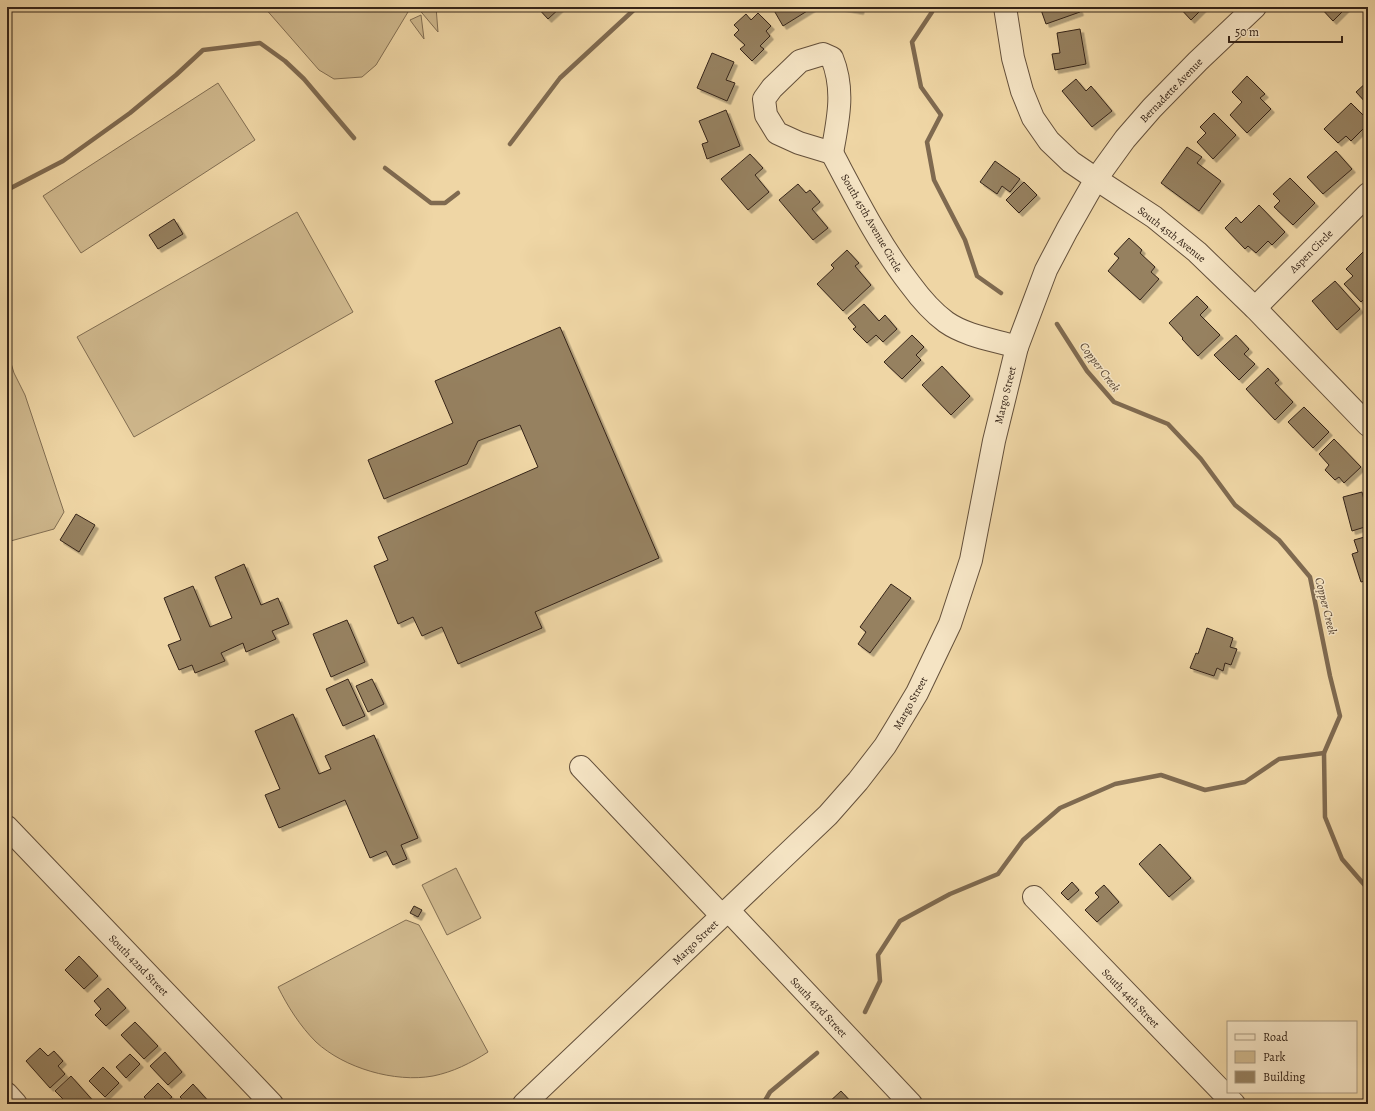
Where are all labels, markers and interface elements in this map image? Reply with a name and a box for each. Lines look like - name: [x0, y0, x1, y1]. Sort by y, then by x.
- scale bar: [1229, 18, 1342, 44]
- text: 50 m: [1235, 24, 1259, 40]
- street label: Bernadette Avenue: [1137, 55, 1206, 126]
- street label: South 45th Avenue Circle: [837, 171, 906, 275]
- street label: South 45th Avenue: [1134, 203, 1209, 266]
- street label: Aspen Circle: [1286, 226, 1336, 277]
- water label: Copper Creek: [1076, 339, 1124, 396]
- street label: Margo Street: [991, 364, 1020, 425]
- water label: Copper Creek: [1311, 576, 1341, 637]
- street label: Margo Street: [890, 674, 931, 733]
- street label: Margo Street: [669, 916, 722, 968]
- street label: South 42nd Street: [105, 931, 172, 1000]
- street label: South 44th Street: [1098, 965, 1163, 1032]
- street label: South 43rd Street: [787, 974, 851, 1041]
- legend: [1227, 1021, 1357, 1093]
- text: Road: [1263, 1029, 1289, 1045]
- text: Park: [1263, 1049, 1286, 1065]
- text: Building: [1263, 1069, 1305, 1085]

